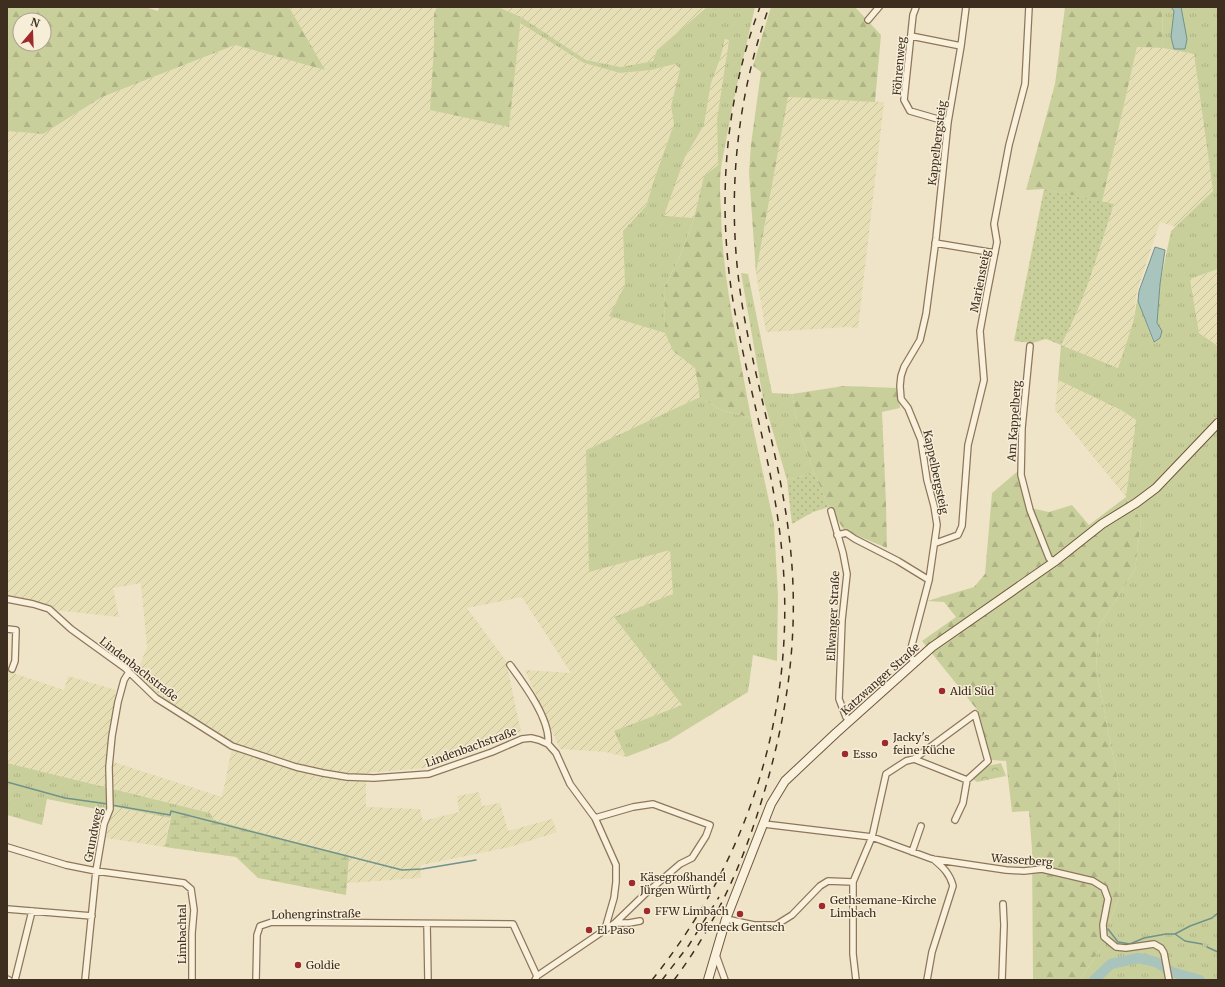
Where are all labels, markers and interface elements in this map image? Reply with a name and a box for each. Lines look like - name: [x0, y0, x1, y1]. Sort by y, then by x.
- north arrow: [12, 12, 52, 52]
- text: N: [29, 15, 42, 31]
- street label: Föhrenweg: [889, 36, 909, 96]
- street label: Kappelbergsteig: [925, 99, 949, 186]
- street label: Mariensteig: [967, 248, 993, 314]
- street label: Am Kappelberg: [1004, 379, 1024, 463]
- street label: Kappelbergsteig: [920, 429, 952, 516]
- street label: Ellwanger Straße: [824, 570, 842, 662]
- street label: Lindenbachstraße: [97, 634, 181, 704]
- street label: Katzwanger Straße: [838, 640, 922, 718]
- place label: Aldi Süd: [949, 684, 994, 698]
- marker: Aldi Süd: [937, 686, 947, 696]
- street label: Lindenbachstraße: [423, 724, 519, 770]
- place label: Jacky's feine Küche: [892, 730, 955, 757]
- marker: Jacky's feine Küche: [880, 738, 890, 748]
- place label: Esso: [853, 747, 878, 761]
- marker: Esso: [840, 749, 850, 759]
- street label: Grundweg: [81, 806, 105, 863]
- street label: Wasserberg: [990, 851, 1054, 869]
- place label: Käsegroßhandel Jürgen Würth: [639, 870, 727, 897]
- marker: Käsegroßhandel Jürgen Würth: [627, 878, 637, 888]
- place label: Gethsemane-Kirche Limbach: [830, 893, 936, 920]
- marker: Gethsemane-Kirche Limbach: [817, 901, 827, 911]
- street label: Limbachtal: [175, 903, 189, 964]
- place label: FFW Limbach: [655, 904, 730, 918]
- street label: Lohengrinstraße: [271, 906, 361, 922]
- marker: FFW Limbach: [642, 906, 652, 916]
- marker: Ofeneck Gentsch: [735, 909, 745, 919]
- place label: Ofeneck Gentsch: [695, 920, 785, 934]
- place label: El Paso: [597, 923, 635, 937]
- marker: El Paso: [584, 925, 594, 935]
- place label: Goldie: [306, 958, 340, 972]
- marker: Goldie: [293, 960, 303, 970]

